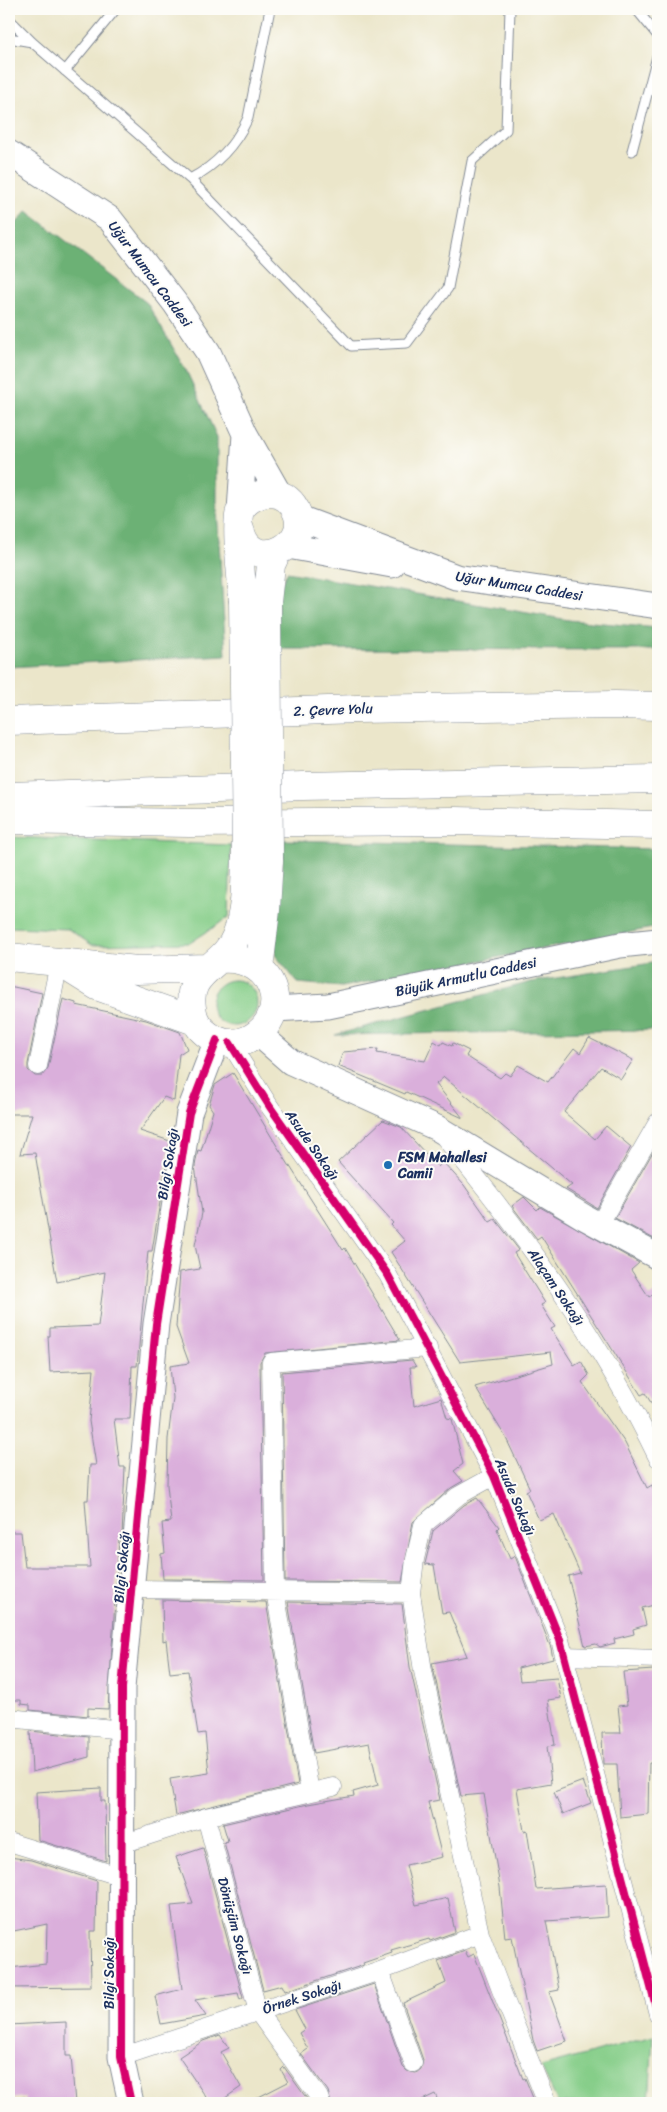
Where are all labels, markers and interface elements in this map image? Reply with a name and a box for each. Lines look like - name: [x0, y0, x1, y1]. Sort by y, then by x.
- street label: Uğur Mumcu Caddesi: [101, 215, 199, 334]
- street label: Uğur Mumcu Caddesi: [454, 564, 585, 609]
- street label: 2. Çevre Yolu: [293, 696, 374, 724]
- street label: Büyük Armutlu Caddesi: [393, 950, 540, 1004]
- street label: Asude Sokağı: [278, 1103, 346, 1186]
- street label: Bilgi Sokağı: [150, 1126, 186, 1202]
- place label: FSM Mahallesi Camii: [397, 1145, 488, 1186]
- marker: FSM Mahallesi Camii: [382, 1159, 394, 1171]
- street label: Alaçam Sokağı: [520, 1242, 592, 1331]
- street label: Asude Sokağı: [487, 1453, 543, 1540]
- street label: Bilgi Sokağı: [106, 1530, 138, 1604]
- street label: Dönüşüm Sokağı: [210, 1874, 260, 1978]
- street label: Bilgi Sokağı: [97, 1937, 122, 2009]
- street label: Örnek Sokağı: [259, 1972, 345, 2022]

